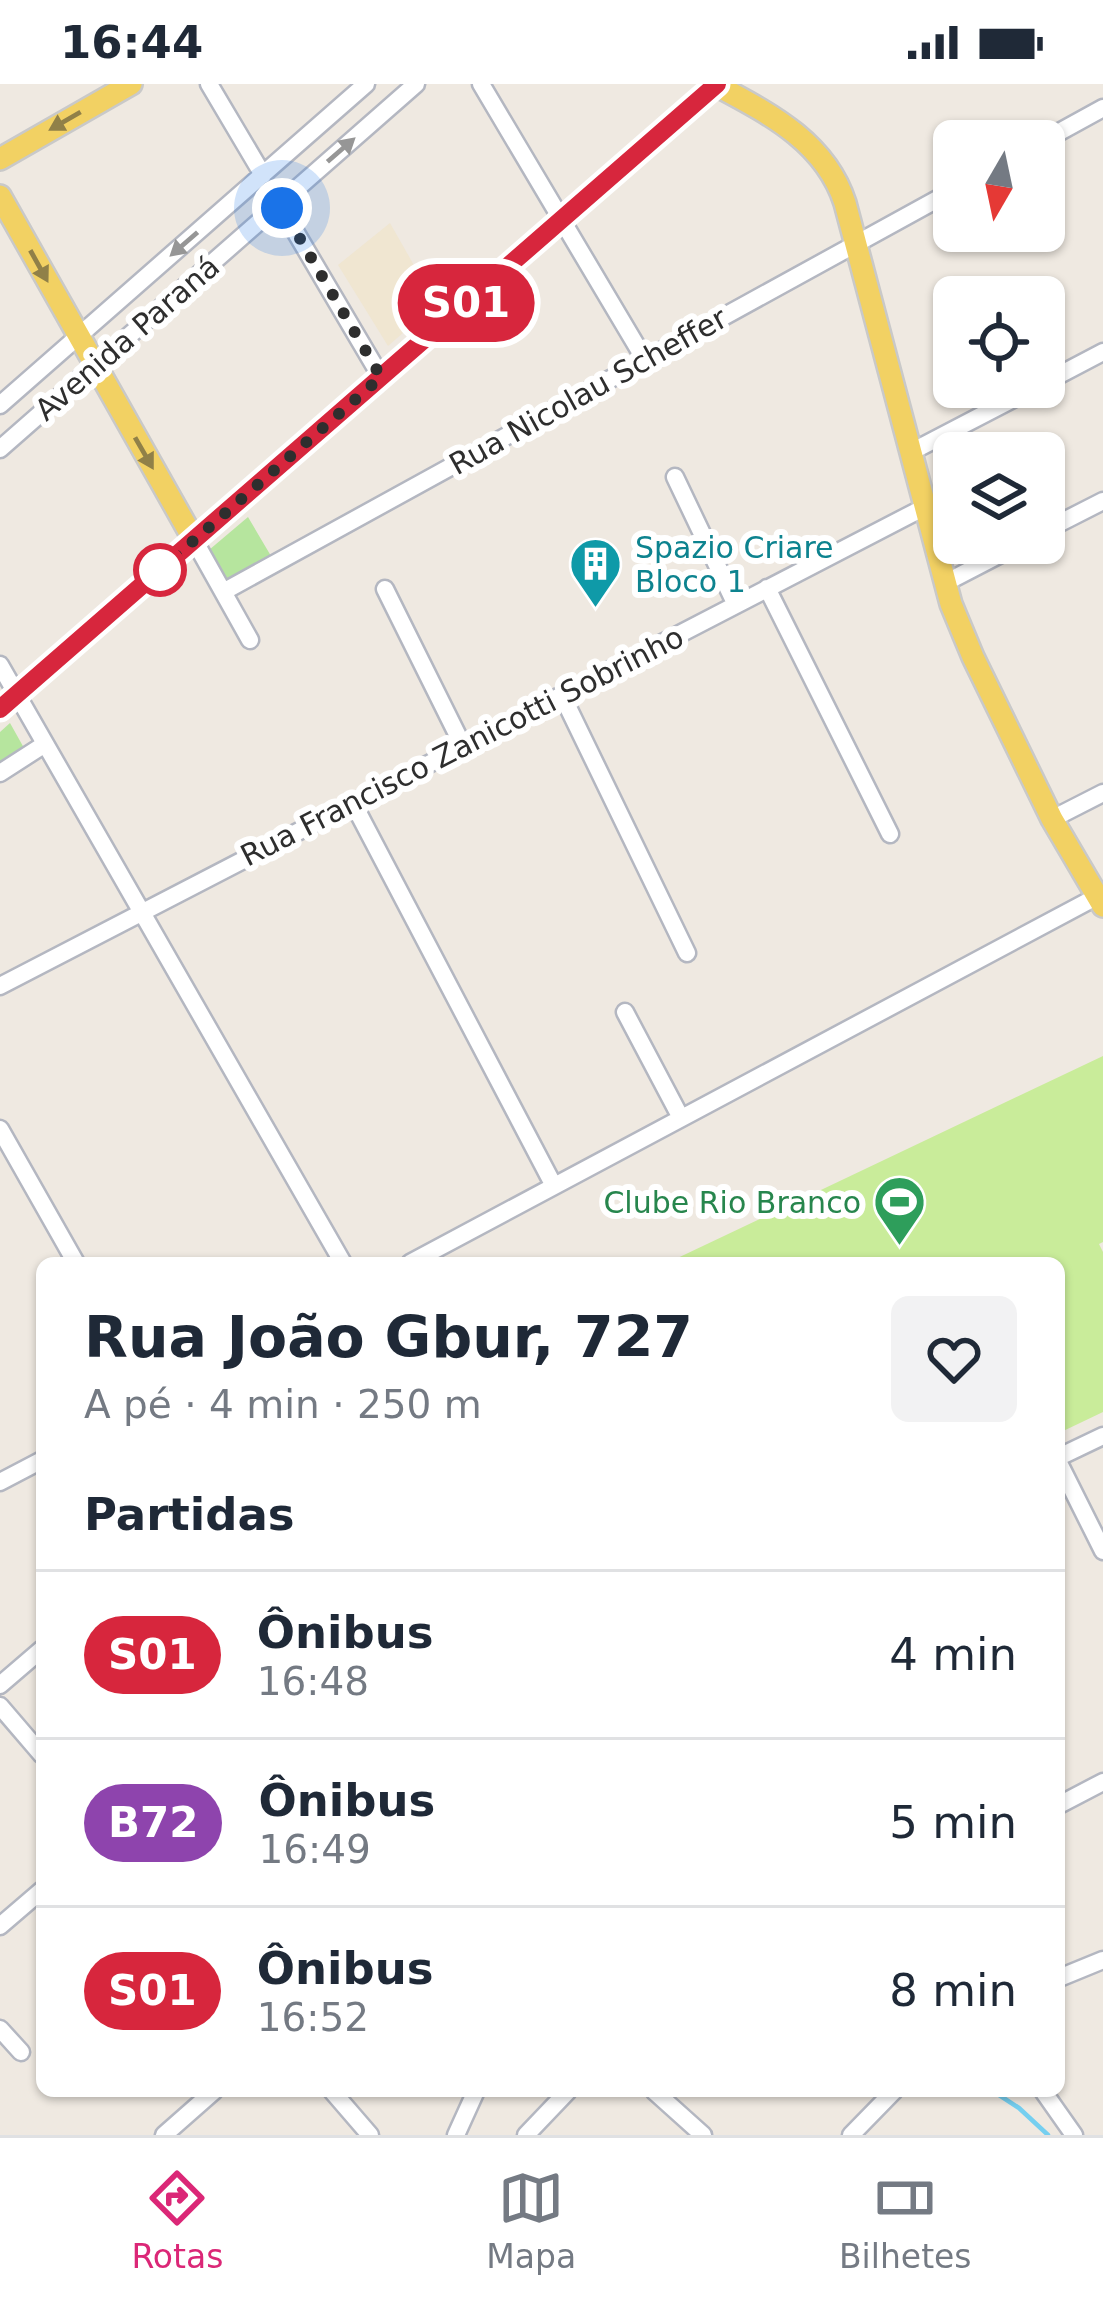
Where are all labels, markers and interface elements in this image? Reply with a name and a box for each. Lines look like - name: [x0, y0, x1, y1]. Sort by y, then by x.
- text: 16:44: [60, 16, 203, 69]
- one-way arrow: [49, 110, 82, 131]
- north arrow: [933, 120, 1065, 252]
- map controls: [933, 120, 1065, 564]
- one-way arrow: [326, 137, 355, 164]
- your location: [252, 178, 312, 238]
- one-way arrow: [169, 230, 198, 257]
- street label: Avenida Paraná: [28, 249, 226, 427]
- one-way arrow: [28, 250, 49, 283]
- line badge: S01: [397, 264, 535, 342]
- button: locate: [933, 276, 1065, 408]
- text: S01: [422, 278, 510, 327]
- street label: Rua Nicolau Scheffer: [443, 300, 733, 482]
- button: layers: [933, 432, 1065, 564]
- one-way arrow: [133, 436, 154, 469]
- place label: Spazio Criare Bloco 1: [635, 530, 834, 599]
- building icon: Spazio Criare Bloco 1: [568, 536, 624, 610]
- unlabelled marker: [135, 545, 185, 595]
- street label: Rua Francisco Zanicotti Sobrinho: [235, 619, 689, 873]
- sports icon: Clube Rio Branco: [872, 1174, 928, 1248]
- place label: Clube Rio Branco: [603, 1185, 861, 1220]
- button: heart: [891, 1296, 1017, 1422]
- text: Rua João Gbur, 727: [84, 1304, 693, 1370]
- text: A pé · 4 min · 250 m: [84, 1382, 482, 1427]
- text: Partidas: [84, 1488, 295, 1541]
- text: Ônibus: [257, 1606, 433, 1659]
- text: 4 min: [889, 1628, 1017, 1681]
- text: S01: [108, 1630, 197, 1679]
- text: 16:48: [257, 1659, 369, 1704]
- text: Ônibus: [258, 1774, 435, 1827]
- text: 5 min: [889, 1796, 1017, 1849]
- text: B72: [108, 1798, 198, 1847]
- text: 16:49: [258, 1827, 371, 1872]
- text: Ônibus: [257, 1942, 433, 1995]
- text: 8 min: [889, 1964, 1017, 2017]
- text: S01: [108, 1966, 197, 2015]
- text: 16:52: [257, 1995, 369, 2040]
- tab: Rotas: [131, 2165, 223, 2276]
- tab: Mapa: [486, 2165, 576, 2276]
- tab: Bilhetes: [839, 2165, 972, 2276]

